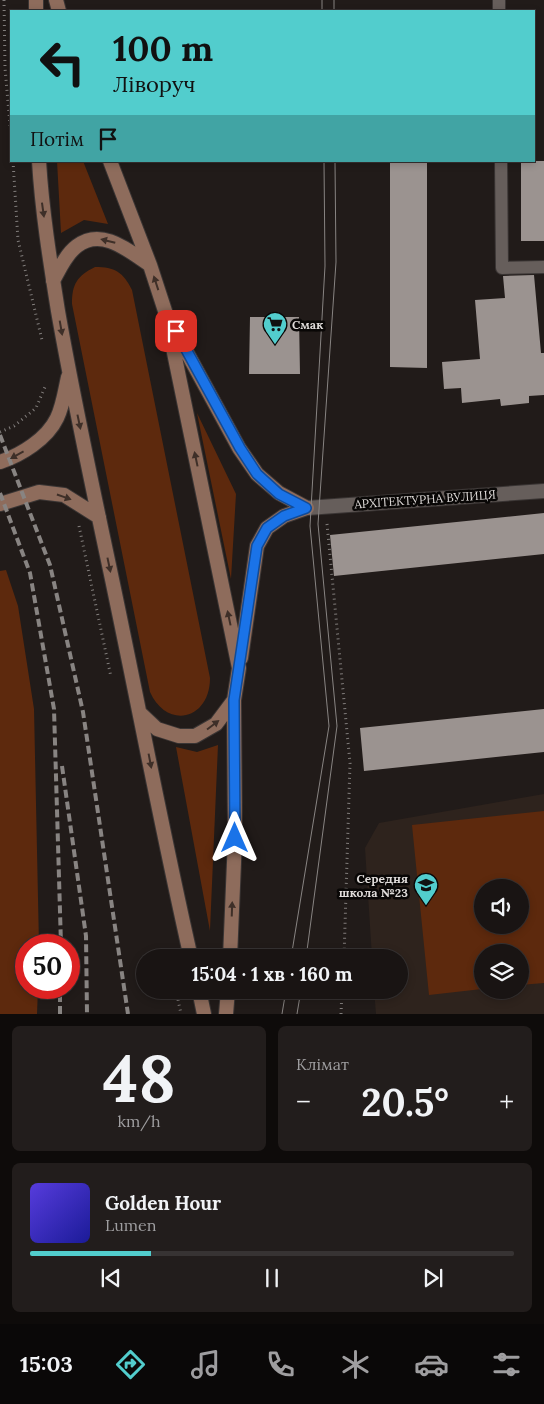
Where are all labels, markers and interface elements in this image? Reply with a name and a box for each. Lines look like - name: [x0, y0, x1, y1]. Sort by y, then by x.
- text: 100 m: [113, 26, 213, 71]
- icon: left: [30, 30, 95, 95]
- text: Ліворуч: [113, 70, 196, 98]
- icon: arrive: [94, 125, 122, 153]
- text: Потім: [30, 127, 84, 151]
- one-way arrow: [39, 202, 47, 218]
- one-way arrow: [100, 237, 115, 245]
- one-way arrow: [152, 276, 159, 291]
- pin: [155, 310, 197, 352]
- supermarket icon: Смак: [262, 311, 288, 345]
- icon: arrive: [162, 317, 190, 345]
- place label: Смак: [292, 317, 323, 332]
- one-way arrow: [58, 320, 66, 336]
- one-way arrow: [75, 414, 83, 429]
- one-way arrow: [9, 451, 24, 459]
- one-way arrow: [192, 451, 200, 466]
- street label: АРХІТЕКТУРНА ВУЛИЦЯ: [353, 487, 496, 511]
- one-way arrow: [57, 493, 72, 501]
- one-way arrow: [105, 557, 113, 572]
- one-way arrow: [224, 609, 232, 625]
- one-way arrow: [206, 719, 219, 730]
- one-way arrow: [146, 753, 154, 769]
- position arrow: [208, 811, 260, 863]
- place label: Середня школа №23: [339, 871, 408, 900]
- school or university icon: Середня школа №23: [413, 872, 439, 906]
- map controls: [474, 879, 529, 999]
- button: sound: [474, 879, 529, 934]
- one-way arrow: [228, 901, 236, 917]
- speed limit sign: 50: [15, 934, 80, 999]
- button: layers: [474, 944, 529, 999]
- text: 15:04 · 1 хв · 160 m: [191, 962, 353, 986]
- text: 48: [103, 1037, 175, 1120]
- text: Клімат: [296, 1054, 349, 1074]
- text: 20.5°: [361, 1078, 449, 1126]
- text: −: [296, 1084, 311, 1120]
- text: +: [499, 1084, 514, 1120]
- text: km/h: [117, 1111, 161, 1131]
- text: Golden Hour: [105, 1191, 221, 1215]
- text: Lumen: [105, 1215, 157, 1235]
- icon: previous: [97, 1264, 125, 1292]
- icon: pause: [258, 1264, 286, 1292]
- icon: next: [419, 1264, 447, 1292]
- icon: directions: [113, 1347, 148, 1382]
- icon: music: [188, 1347, 223, 1382]
- icon: phone: [263, 1347, 298, 1382]
- icon: climate: [338, 1347, 373, 1382]
- icon: car: [414, 1347, 449, 1382]
- icon: filters: [489, 1347, 524, 1382]
- text: 15:03: [20, 1350, 73, 1378]

